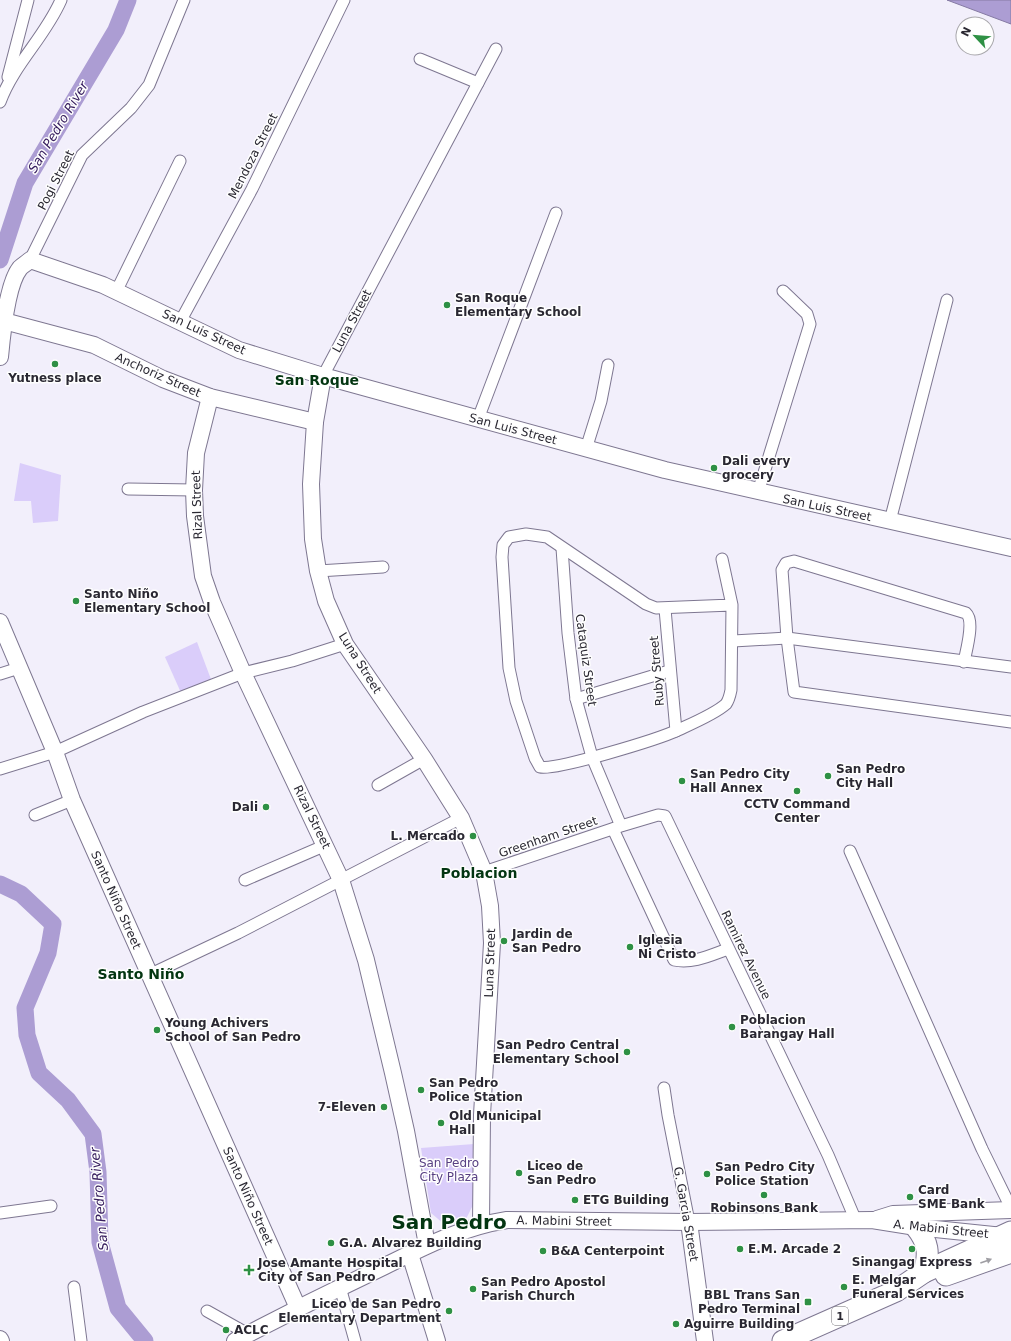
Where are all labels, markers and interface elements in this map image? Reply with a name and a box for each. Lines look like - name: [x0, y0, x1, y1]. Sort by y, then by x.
- north arrow: [955, 16, 995, 56]
- text: N: [959, 25, 974, 39]
- water label: San Pedro River: [25, 77, 92, 175]
- street label: Mendoza Street: [225, 111, 281, 201]
- street label: Pogi Street: [35, 147, 77, 212]
- street label: Luna Street: [330, 287, 375, 355]
- place label: San Roque Elementary School: [455, 291, 581, 319]
- marker: San Roque Elementary School: [442, 300, 452, 310]
- street label: San Luis Street: [160, 307, 248, 358]
- street label: Anchoriz Street: [113, 350, 203, 400]
- marker: Yutness place: [50, 359, 60, 369]
- place label: Yutness place: [7, 371, 102, 385]
- district label: San Roque: [275, 372, 359, 388]
- street label: San Luis Street: [468, 411, 559, 448]
- place label: Dali every grocery: [722, 454, 790, 482]
- marker: Dali every grocery: [709, 463, 719, 473]
- street label: Rizal Street: [189, 470, 205, 540]
- street label: San Luis Street: [781, 492, 873, 524]
- place label: Santo Niño Elementary School: [84, 587, 210, 615]
- marker: Santo Niño Elementary School: [71, 596, 81, 606]
- street label: Cataquiz Street: [573, 613, 599, 707]
- street label: Luna Street: [336, 630, 384, 696]
- street label: Ruby Street: [647, 635, 667, 707]
- place label: San Pedro City Hall: [836, 762, 905, 790]
- place label: San Pedro City Hall Annex: [690, 767, 790, 795]
- marker: San Pedro City Hall: [823, 771, 833, 781]
- marker: San Pedro City Hall Annex: [677, 776, 687, 786]
- street label: Rizal Street: [291, 783, 334, 851]
- marker: CCTV Command Center: [792, 786, 802, 796]
- place label: CCTV Command Center: [744, 797, 850, 825]
- place label: Dali: [232, 800, 258, 814]
- marker: Dali: [261, 802, 271, 812]
- street label: Greenham Street: [497, 813, 599, 860]
- place label: L. Mercado: [391, 829, 465, 843]
- marker: L. Mercado: [468, 831, 478, 841]
- street label: Santo Niño Street: [88, 849, 144, 952]
- district label: Poblacion: [441, 865, 517, 881]
- street label: Ramirez Avenue: [718, 908, 774, 1002]
- place label: Jardin de San Pedro: [511, 927, 581, 955]
- street label: Luna Street: [482, 928, 498, 998]
- place label: Iglesia Ni Cristo: [638, 933, 696, 961]
- marker: Jardin de San Pedro: [499, 936, 509, 946]
- marker: Iglesia Ni Cristo: [625, 942, 635, 952]
- district label: Santo Niño: [98, 966, 185, 982]
- place label: Poblacion Barangay Hall: [740, 1013, 835, 1041]
- place label: Young Achivers School of San Pedro: [164, 1016, 301, 1044]
- marker: Poblacion Barangay Hall: [727, 1022, 737, 1032]
- marker: Young Achivers School of San Pedro: [152, 1025, 162, 1035]
- place label: San Pedro Central Elementary School: [493, 1038, 619, 1066]
- marker: San Pedro Central Elementary School: [622, 1047, 632, 1057]
- place label: San Pedro Police Station: [429, 1076, 523, 1104]
- marker: San Pedro Police Station: [416, 1085, 426, 1095]
- place label: 7-Eleven: [318, 1100, 376, 1114]
- marker: 7-Eleven: [379, 1102, 389, 1112]
- place label: Old Municipal Hall: [449, 1109, 541, 1137]
- marker: Old Municipal Hall: [436, 1118, 446, 1128]
- water label: San Pedro River: [87, 1145, 111, 1251]
- street label: Santo Niño Street: [220, 1145, 276, 1248]
- park label: San Pedro City Plaza: [419, 1156, 479, 1184]
- place label: Liceo de San Pedro: [527, 1159, 596, 1187]
- place label: San Pedro City Police Station: [715, 1160, 815, 1188]
- street label: G. Garcia Street: [671, 1166, 701, 1263]
- marker: Liceo de San Pedro: [514, 1168, 524, 1178]
- marker: San Pedro City Police Station: [702, 1169, 712, 1179]
- place label: Card SME Bank: [918, 1183, 986, 1211]
- marker: Robinsons Bank: [759, 1190, 769, 1200]
- marker: Card SME Bank: [905, 1192, 915, 1202]
- place label: ETG Building: [583, 1193, 669, 1207]
- marker: ETG Building: [570, 1195, 580, 1205]
- place label: Robinsons Bank: [710, 1201, 819, 1215]
- district label: San Pedro: [391, 1210, 507, 1234]
- street label: A. Mabini Street: [516, 1213, 612, 1229]
- street label: A. Mabini Street: [893, 1217, 990, 1241]
- place label: G.A. Alvarez Building: [339, 1236, 482, 1250]
- marker: G.A. Alvarez Building: [326, 1238, 336, 1248]
- place label: E.M. Arcade 2: [748, 1242, 841, 1256]
- place label: B&A Centerpoint: [551, 1244, 665, 1258]
- marker: E.M. Arcade 2: [735, 1244, 745, 1254]
- marker: Sinangag Express: [907, 1244, 917, 1254]
- marker: B&A Centerpoint: [538, 1246, 548, 1256]
- place label: Sinangag Express: [852, 1255, 972, 1269]
- place label: Jose Amante Hospital City of San Pedro: [257, 1256, 403, 1284]
- one-way arrow: [980, 1257, 992, 1263]
- marker: Jose Amante Hospital City of San Pedro: [243, 1264, 255, 1276]
- place label: E. Melgar Funeral Services: [852, 1273, 964, 1301]
- place label: San Pedro Apostol Parish Church: [481, 1275, 606, 1303]
- marker: E. Melgar Funeral Services: [839, 1282, 849, 1292]
- marker: San Pedro Apostol Parish Church: [468, 1284, 478, 1294]
- place label: BBL Trans San Pedro Terminal: [698, 1288, 800, 1316]
- place label: Liceo de San Pedro Elementary Department: [278, 1297, 441, 1325]
- marker: BBL Trans San Pedro Terminal: [803, 1297, 813, 1307]
- marker: Liceo de San Pedro Elementary Department: [444, 1306, 454, 1316]
- road number: 1: [832, 1307, 848, 1325]
- place label: Aguirre Building: [684, 1317, 794, 1331]
- marker: Aguirre Building: [671, 1319, 681, 1329]
- place label: ACLC: [234, 1323, 269, 1337]
- marker: ACLC: [221, 1325, 231, 1335]

